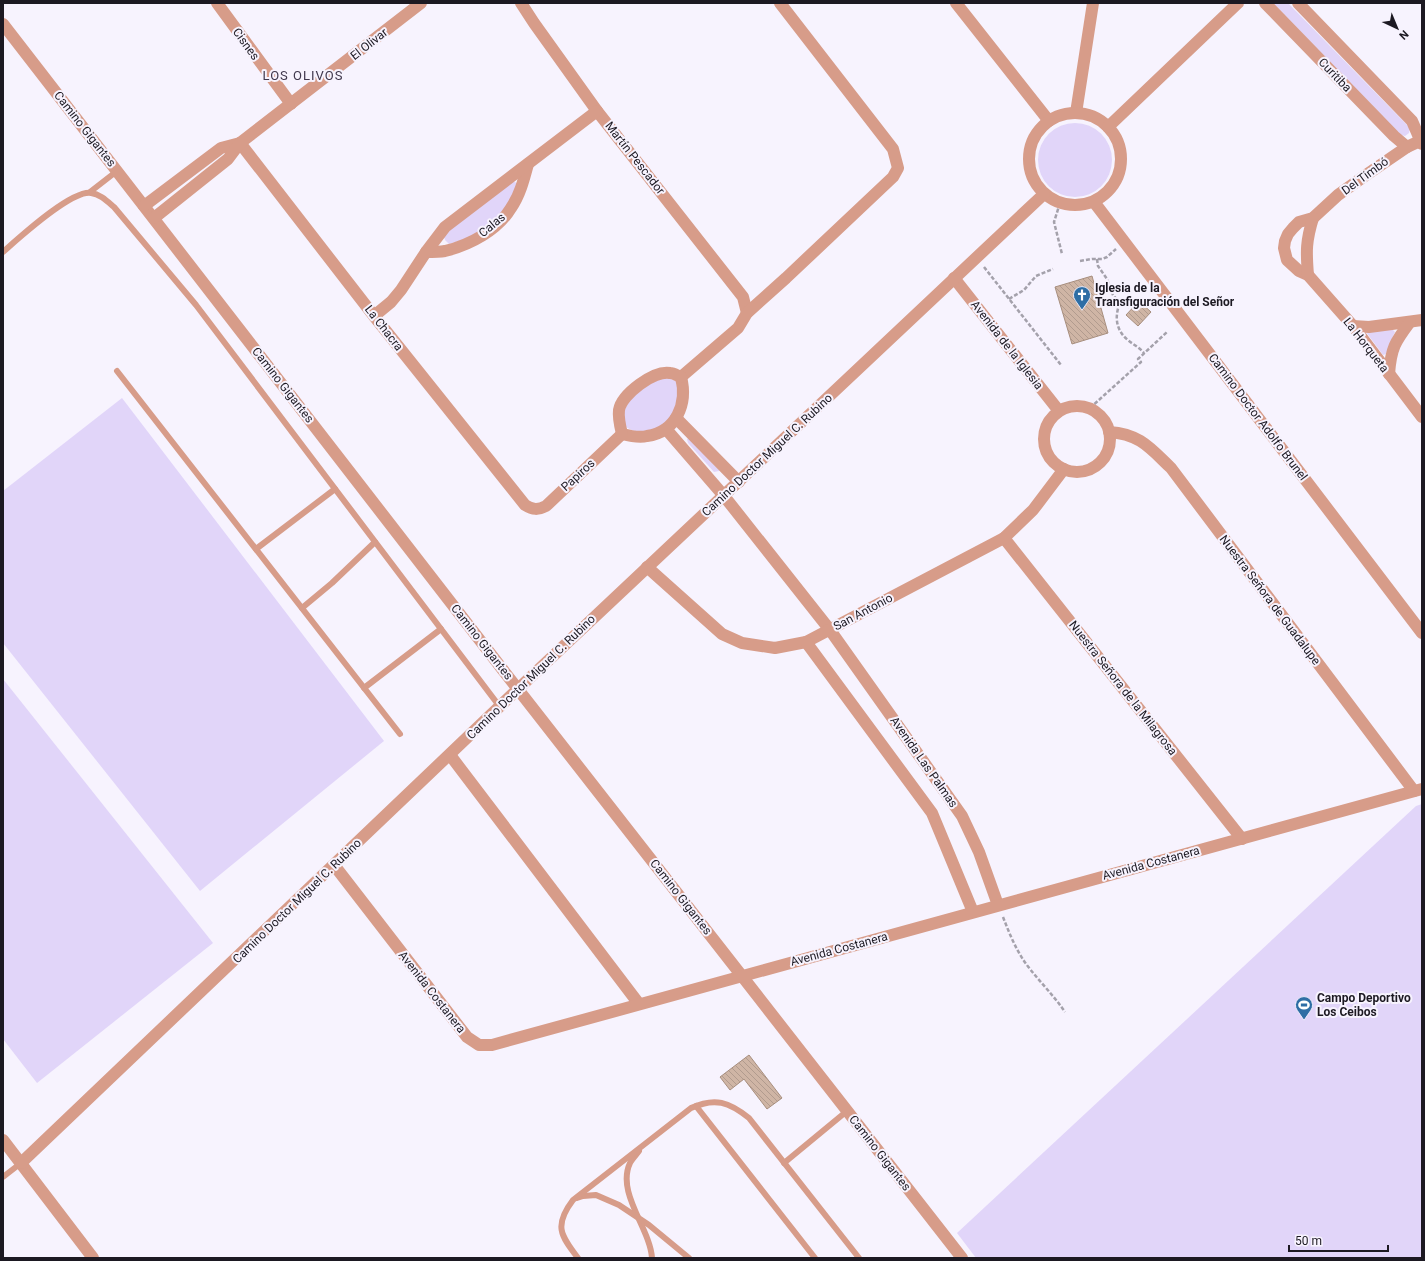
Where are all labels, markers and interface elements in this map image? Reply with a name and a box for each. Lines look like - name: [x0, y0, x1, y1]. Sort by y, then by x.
- north arrow: [1377, 8, 1417, 48]
- street label: Cisnes: [230, 25, 262, 63]
- street label: El Olivar: [348, 25, 390, 63]
- text: N: [1396, 27, 1411, 42]
- street label: Curitiba: [1316, 55, 1354, 95]
- district label: LOS OLIVOS: [263, 68, 343, 83]
- street label: Camino Gigantes: [51, 89, 119, 169]
- street label: Martín Pescador: [602, 119, 668, 197]
- street label: Del Timbó: [1339, 154, 1391, 198]
- street label: Calas: [476, 210, 508, 240]
- place label: Iglesia de la Transfiguración del Señor: [1095, 281, 1235, 309]
- church icon: Iglesia de la Transfiguración del Señor: [1072, 285, 1092, 310]
- street label: Avenida de la Iglesia: [968, 298, 1046, 392]
- street label: La Chacra: [362, 303, 406, 353]
- street label: La Horqueta: [1340, 315, 1392, 375]
- street label: Camino Gigantes: [249, 345, 317, 425]
- street label: Camino Doctor Adolfo Brunel: [1206, 351, 1310, 483]
- street label: Camino Doctor Miguel C. Rubino: [699, 391, 835, 519]
- street label: Papiros: [558, 456, 598, 494]
- street label: Nuestra Señora de Guadalupe: [1217, 532, 1323, 668]
- street label: San Antonio: [831, 591, 895, 633]
- street label: Camino Gigantes: [448, 602, 516, 682]
- street label: Camino Doctor Miguel C. Rubino: [464, 612, 598, 742]
- street label: Nuestra Señora de la Milagrosa: [1066, 618, 1180, 758]
- street label: Avenida Las Palmas: [887, 714, 961, 810]
- street label: Camino Doctor Miguel C. Rubino: [230, 836, 364, 966]
- street label: Avenida Costanera: [1101, 843, 1201, 883]
- street label: Camino Gigantes: [647, 857, 715, 937]
- street label: Avenida Costanera: [789, 929, 889, 969]
- street label: Avenida Costanera: [396, 948, 468, 1036]
- place label: Campo Deportivo Los Ceibos: [1317, 991, 1411, 1019]
- sports icon: Campo Deportivo Los Ceibos: [1294, 995, 1314, 1020]
- street label: Camino Gigantes: [846, 1113, 914, 1193]
- scale bar: [1289, 1227, 1388, 1253]
- text: 50 m: [1295, 1234, 1322, 1248]

